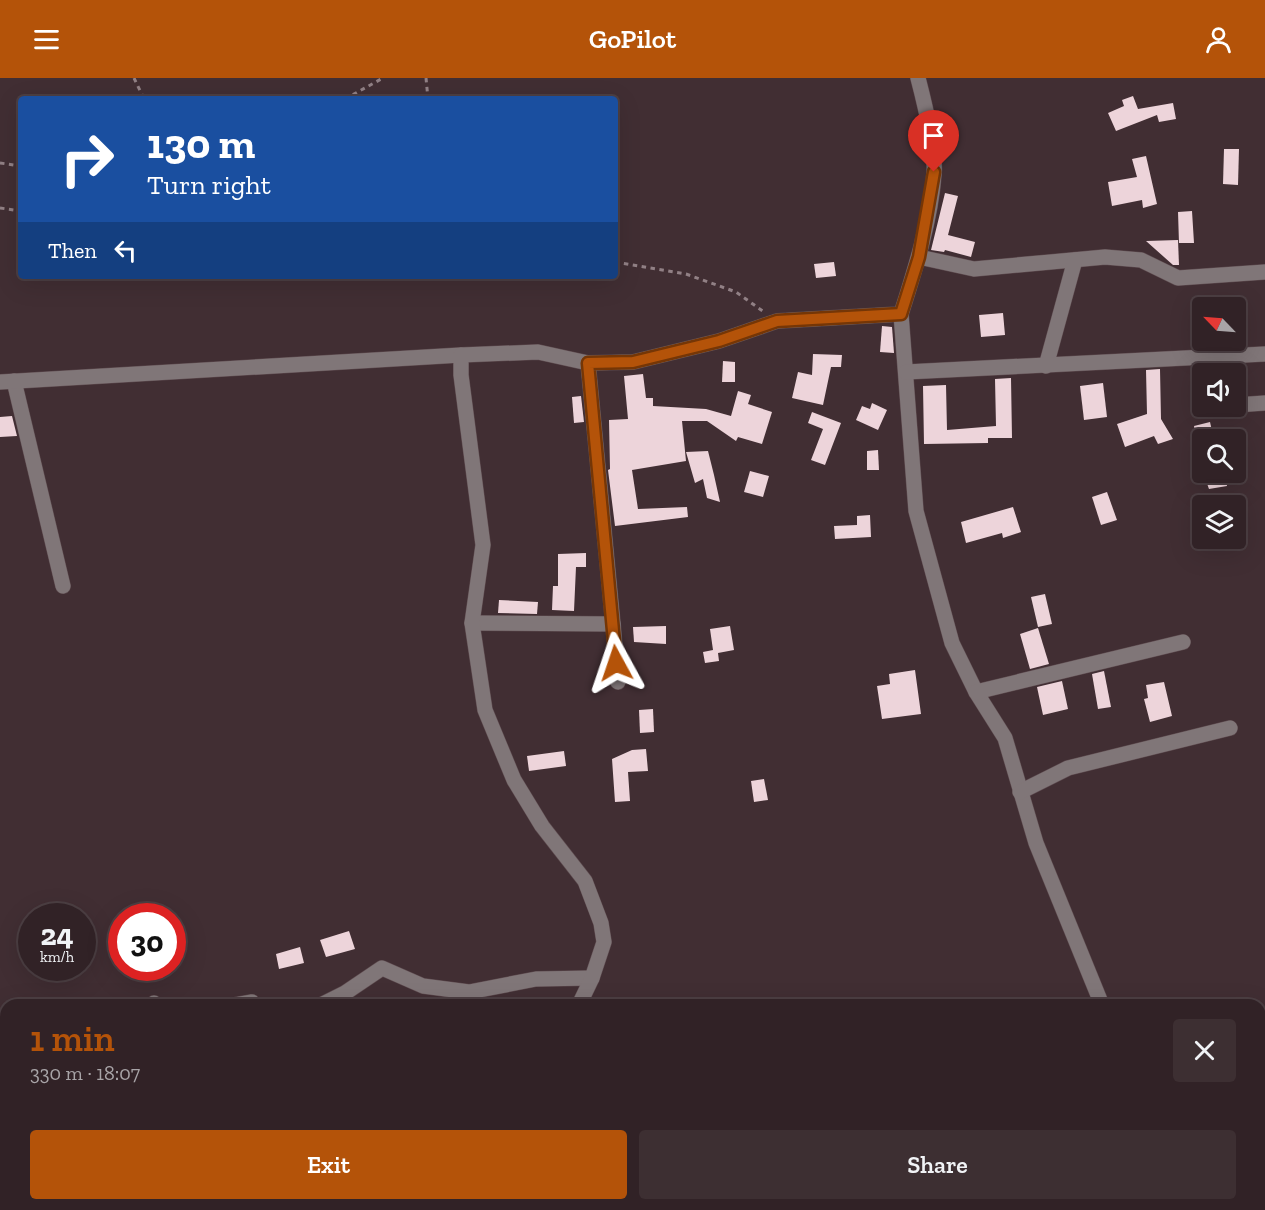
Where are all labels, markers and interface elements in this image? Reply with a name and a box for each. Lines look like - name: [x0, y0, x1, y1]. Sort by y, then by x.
- icon: menu: [30, 23, 63, 56]
- text: GoPilot: [589, 23, 676, 55]
- icon: person: [1202, 23, 1235, 56]
- pin: [908, 110, 959, 172]
- text: 130 m: [147, 118, 255, 169]
- icon: arrive: [917, 119, 950, 152]
- icon: right: [48, 120, 126, 198]
- text: Turn right: [147, 169, 271, 201]
- icon: left: [109, 234, 142, 267]
- text: Then: [48, 237, 97, 264]
- north arrow: [1192, 297, 1246, 351]
- map controls: [1192, 297, 1246, 549]
- button: sound: [1192, 363, 1246, 417]
- button: search: [1192, 429, 1246, 483]
- button: layers: [1192, 495, 1246, 549]
- position arrow: [584, 631, 648, 695]
- speed limit sign: 30: [108, 903, 186, 981]
- text: 24: [40, 917, 74, 953]
- text: km/h: [40, 948, 74, 966]
- text: 1 min: [30, 1017, 115, 1060]
- button: close: [1173, 1019, 1236, 1082]
- text: 330 m · 18:07: [30, 1061, 140, 1085]
- button: Exit: [30, 1130, 627, 1199]
- button: Share: [639, 1130, 1236, 1199]

